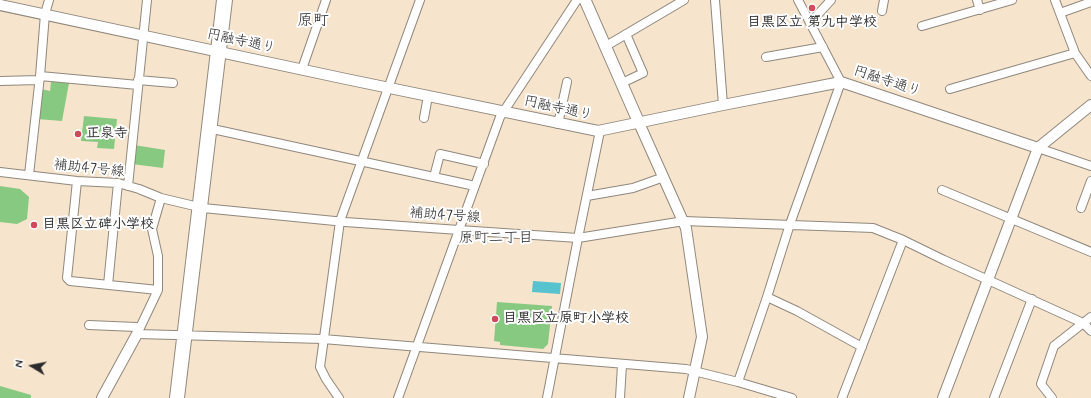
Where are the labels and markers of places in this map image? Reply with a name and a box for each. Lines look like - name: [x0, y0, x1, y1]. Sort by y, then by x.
- marker: 目黒区立 第九中学校: [807, 3, 817, 13]
- place label: 目黒区立 第九中学校: [747, 15, 877, 31]
- place label: 正泉寺: [86, 126, 128, 142]
- marker: 正泉寺: [73, 129, 83, 139]
- place label: 目黒区立碑小学校: [42, 217, 154, 233]
- marker: 目黒区立碑小学校: [29, 220, 39, 230]
- place label: 目黒区立原町小学校: [503, 311, 629, 327]
- marker: 目黒区立原町小学校: [490, 314, 500, 324]

